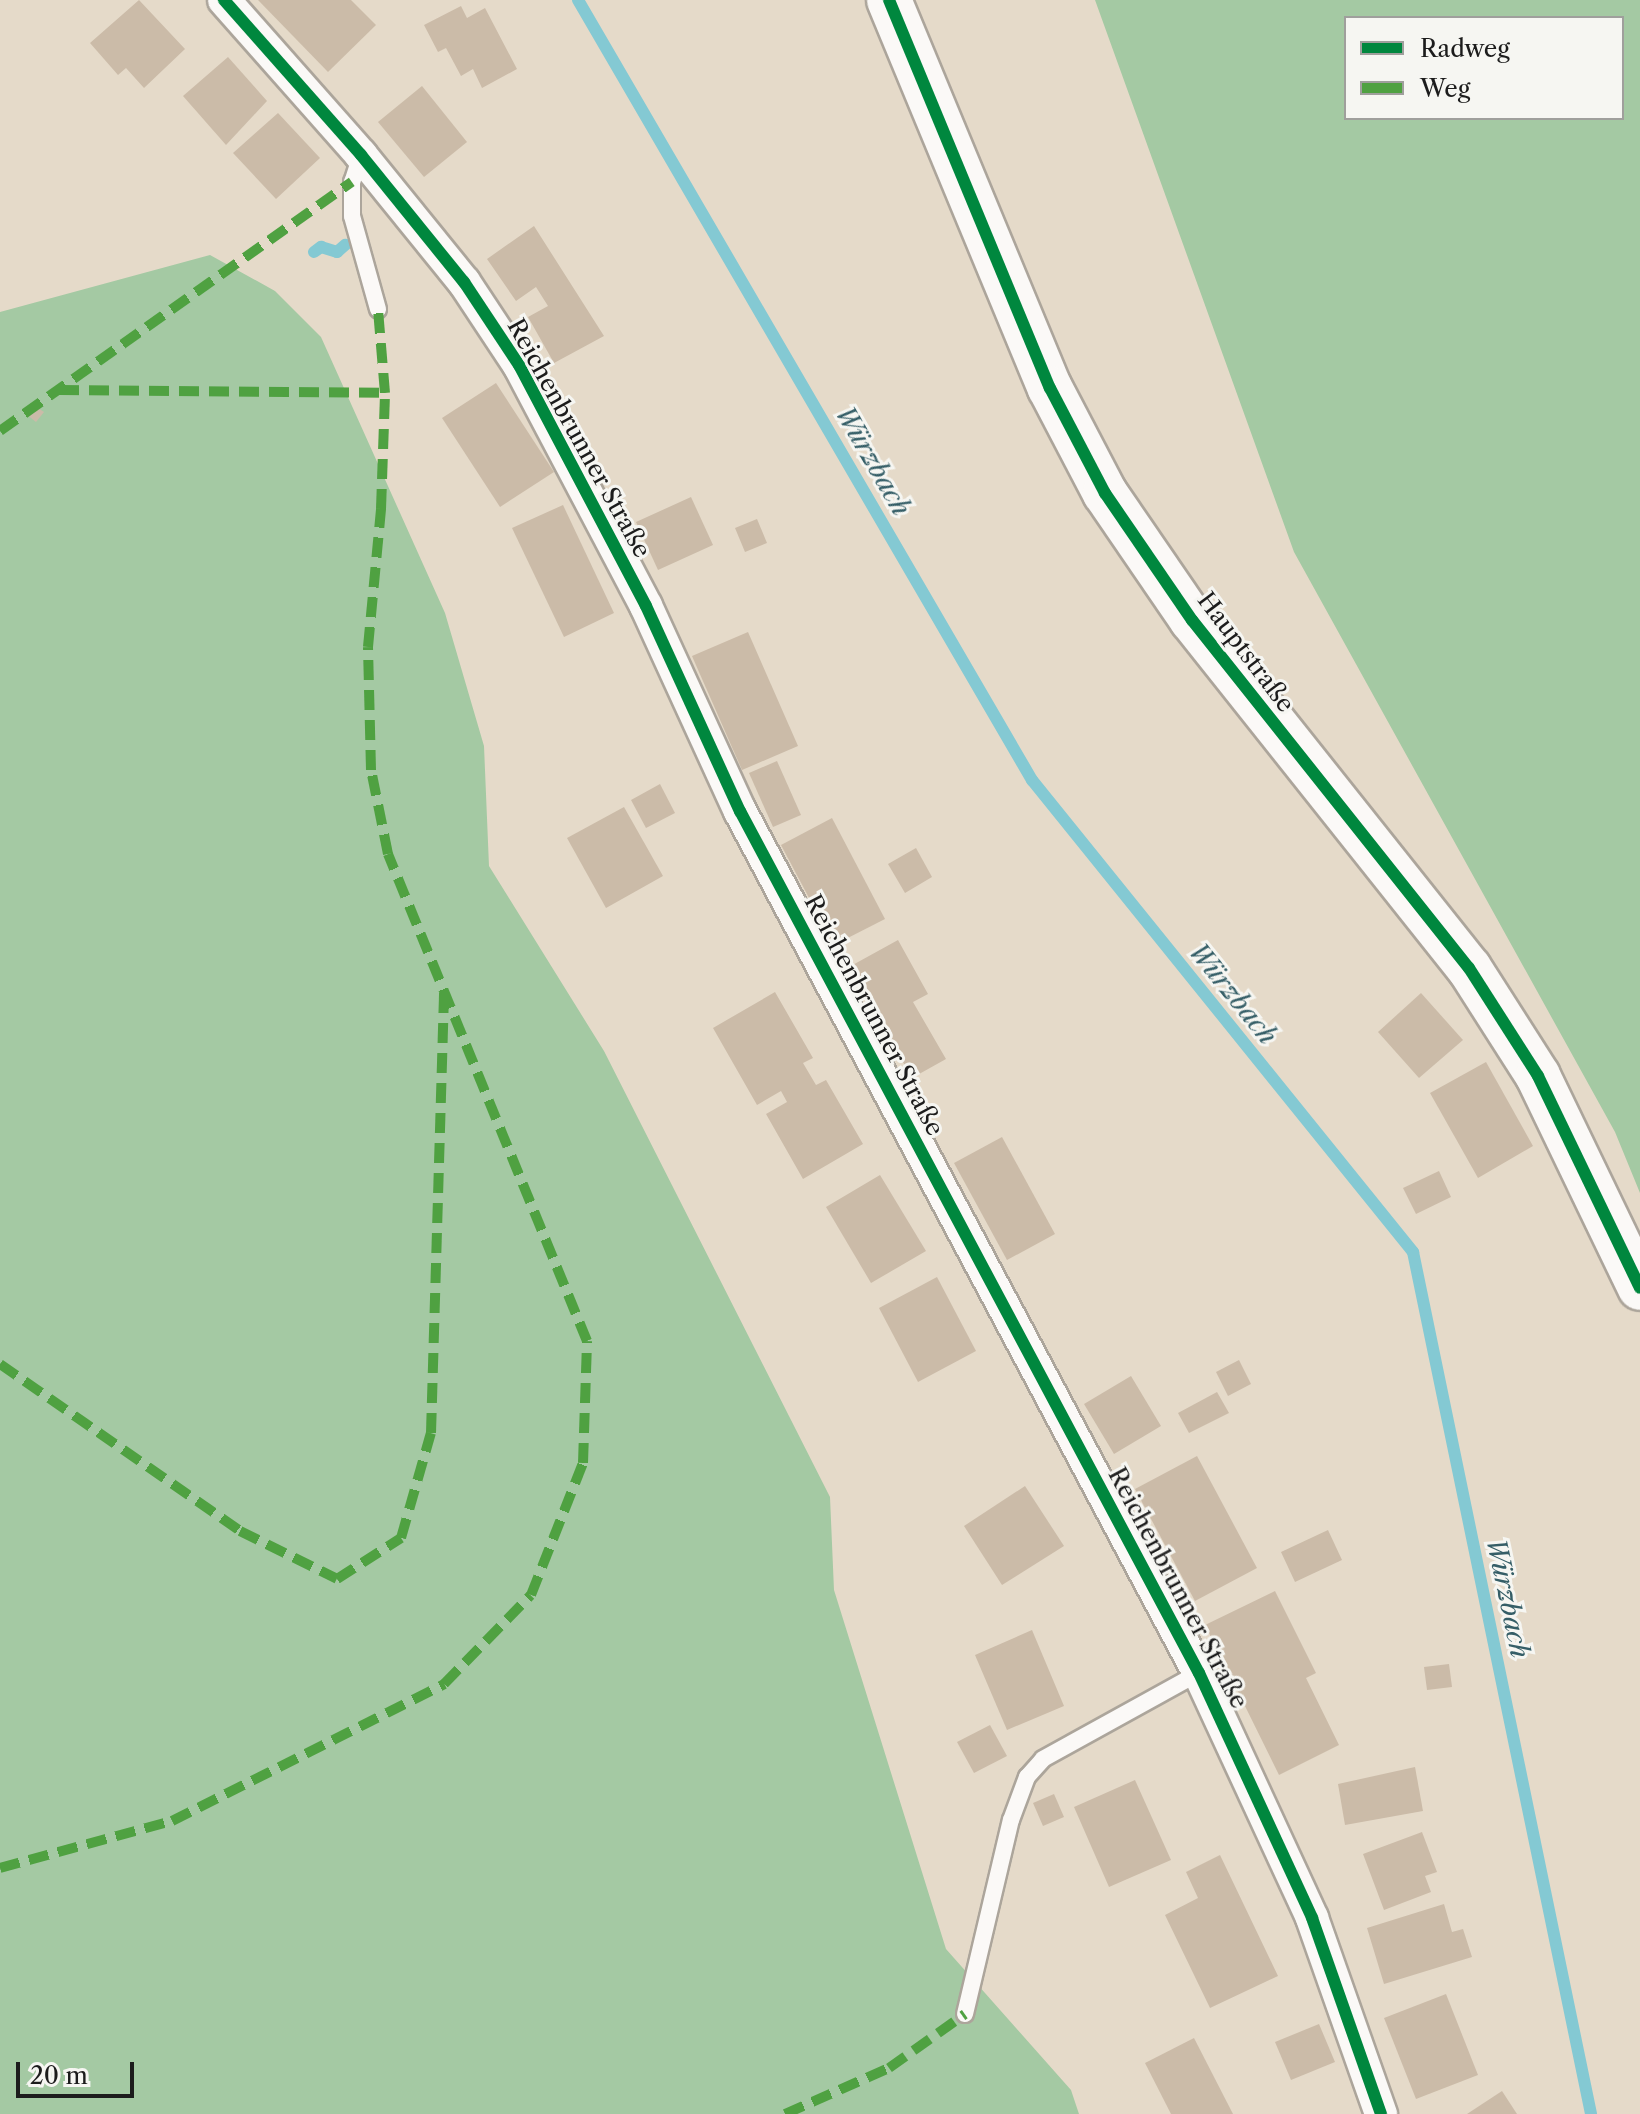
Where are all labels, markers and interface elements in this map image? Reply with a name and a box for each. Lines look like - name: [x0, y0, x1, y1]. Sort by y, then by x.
- legend: [1344, 16, 1624, 120]
- text: Radweg: [1420, 34, 1510, 63]
- text: Weg: [1420, 74, 1470, 103]
- street label: Reichenbrunner Straße: [501, 313, 657, 563]
- water label: Würzbach: [828, 400, 916, 522]
- street label: Hauptstraße: [1192, 586, 1300, 718]
- street label: Reichenbrunner Straße: [798, 889, 950, 1141]
- water label: Würzbach: [1181, 937, 1283, 1051]
- street label: Reichenbrunner Straße: [1102, 1462, 1254, 1714]
- water label: Würzbach: [1479, 1535, 1535, 1661]
- scale bar: [20, 2046, 138, 2096]
- text: 20 m: [30, 2061, 88, 2090]

